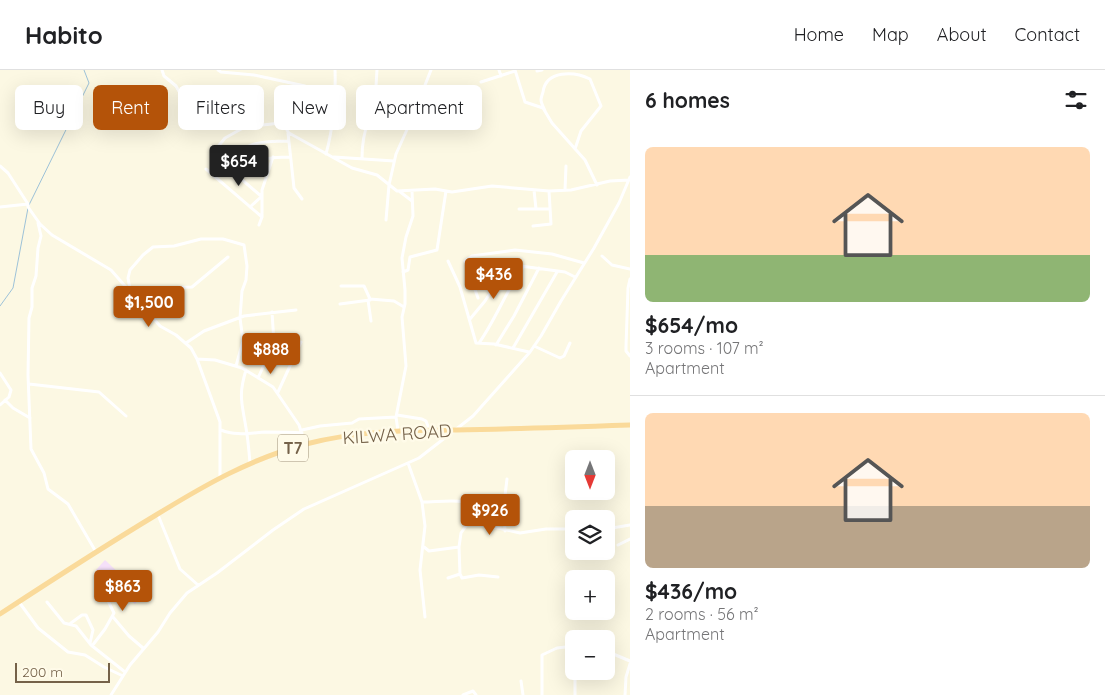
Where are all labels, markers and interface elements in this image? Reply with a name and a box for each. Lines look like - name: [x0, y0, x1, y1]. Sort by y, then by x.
- text: Habito: [25, 20, 103, 50]
- text: Home: [794, 23, 844, 46]
- text: Map: [872, 23, 909, 46]
- text: About: [937, 23, 987, 46]
- text: Contact: [1015, 23, 1080, 46]
- chip: Buy: [15, 85, 83, 130]
- chip: Rent: [93, 85, 168, 130]
- chip: Filters: [178, 85, 264, 130]
- chip: New: [274, 85, 346, 130]
- chip: Apartment: [356, 85, 482, 130]
- icon: filters: [1062, 86, 1090, 114]
- text: 6 homes: [645, 87, 730, 113]
- pin: $654: [209, 144, 269, 187]
- text: $654: [220, 151, 258, 171]
- icon: home: [823, 180, 913, 270]
- pin: $436: [464, 258, 524, 300]
- text: $436: [476, 264, 512, 284]
- pin: $1,500: [108, 286, 190, 328]
- text: $1,500: [124, 292, 174, 312]
- text: $654/mo: [645, 312, 738, 338]
- pin: $888: [241, 332, 301, 375]
- text: 3 rooms · 107 m²: [645, 338, 764, 358]
- text: $888: [253, 339, 289, 359]
- text: Apartment: [645, 358, 725, 378]
- street label: KILWA ROAD: [342, 419, 452, 449]
- road number: T7: [278, 434, 308, 462]
- icon: home: [823, 445, 913, 535]
- north arrow: [565, 450, 615, 500]
- map controls: [565, 450, 615, 680]
- pin: $926: [460, 494, 520, 536]
- text: $926: [472, 500, 508, 520]
- button: layers: [565, 510, 615, 560]
- pin: $863: [93, 570, 153, 612]
- button: +: [565, 570, 615, 620]
- text: $863: [105, 576, 141, 596]
- text: $436/mo: [645, 578, 737, 604]
- text: 2 rooms · 56 m²: [645, 604, 759, 624]
- text: Apartment: [645, 624, 725, 644]
- button: −: [565, 630, 615, 680]
- scale bar: [15, 660, 110, 683]
- text: 200 m: [22, 663, 63, 681]

